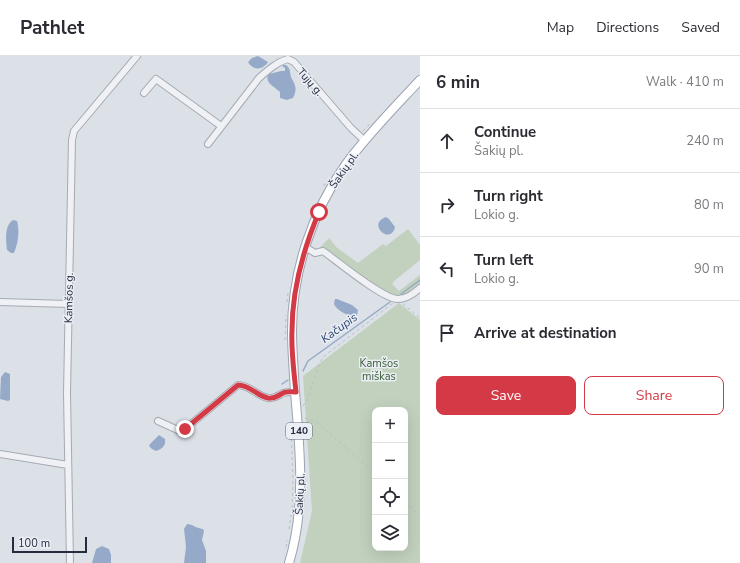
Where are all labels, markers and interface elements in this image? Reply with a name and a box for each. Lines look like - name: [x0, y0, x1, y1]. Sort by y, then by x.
- text: Pathlet: [20, 15, 84, 41]
- text: Map: [547, 18, 574, 37]
- text: Directions: [596, 18, 659, 37]
- text: Saved: [681, 18, 720, 37]
- street label: Tujų g.: [294, 65, 326, 99]
- text: 6 min: [436, 71, 480, 94]
- text: Walk · 410 m: [646, 73, 724, 91]
- text: Continue: [474, 122, 536, 142]
- icon: ahead: [436, 130, 458, 152]
- text: 240 m: [686, 132, 724, 150]
- text: Šakių pl.: [474, 142, 524, 160]
- street label: Šakių pl.: [325, 148, 362, 191]
- text: Turn right: [474, 186, 543, 206]
- icon: right: [436, 194, 458, 216]
- text: 80 m: [694, 196, 724, 214]
- route start: [310, 203, 328, 221]
- text: Lokio g.: [474, 206, 519, 224]
- text: Turn left: [474, 250, 533, 270]
- icon: left: [436, 258, 458, 280]
- text: 90 m: [694, 260, 724, 278]
- text: Lokio g.: [474, 270, 519, 288]
- street label: Kamšos g.: [61, 273, 77, 323]
- water label: Kačupis: [317, 309, 361, 347]
- icon: arrive: [436, 322, 458, 344]
- text: Arrive at destination: [474, 323, 617, 343]
- park label: Kamšos miškas: [360, 356, 398, 384]
- button: Save: [436, 376, 576, 415]
- button: Share: [584, 376, 724, 415]
- map controls: [372, 407, 408, 551]
- button: +: [372, 407, 408, 443]
- route end: [176, 420, 194, 438]
- road number: 140: [286, 423, 312, 439]
- button: −: [372, 443, 408, 479]
- street label: Šakių pl.: [290, 473, 309, 515]
- button: locate: [372, 479, 408, 515]
- button: layers: [372, 515, 408, 551]
- scale bar: [12, 535, 87, 554]
- text: 100 m: [18, 536, 50, 551]

